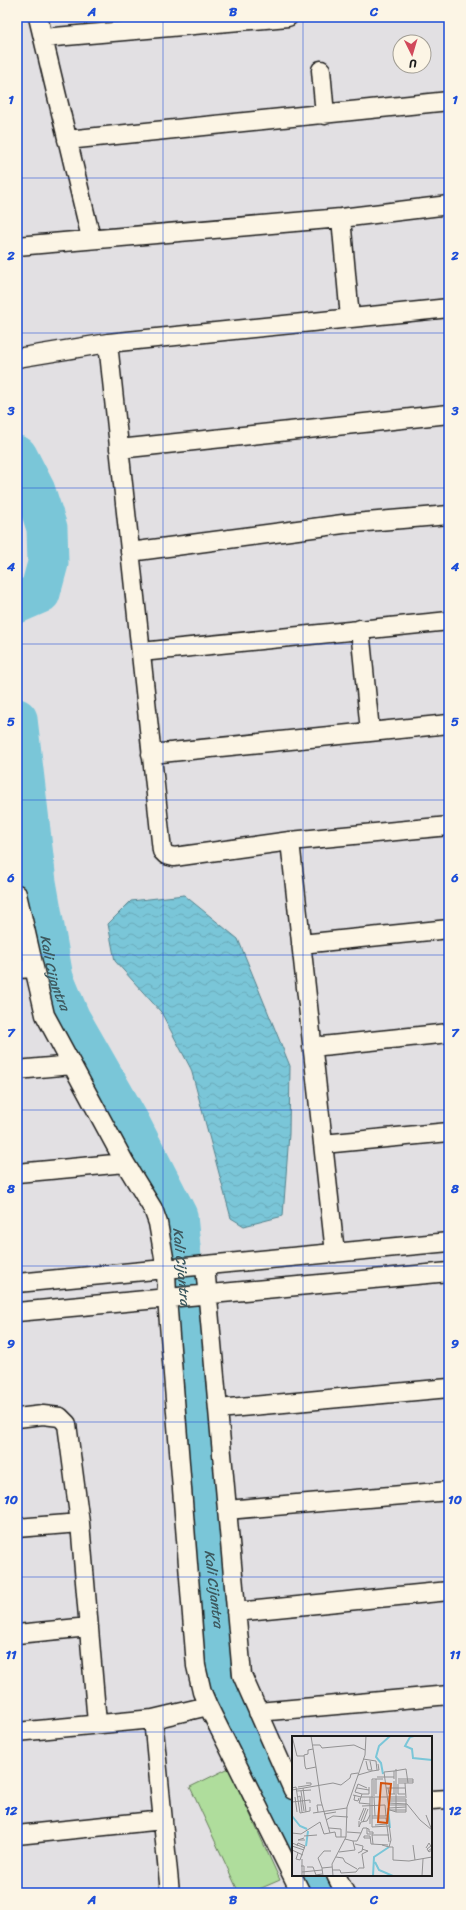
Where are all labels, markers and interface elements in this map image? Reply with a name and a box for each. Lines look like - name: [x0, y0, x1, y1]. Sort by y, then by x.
- text: A: [87, 0, 96, 23]
- text: B: [229, 0, 238, 23]
- text: C: [369, 0, 379, 23]
- north arrow: [392, 34, 432, 74]
- text: U: [408, 54, 417, 73]
- text: 1: [8, 88, 14, 111]
- text: 1: [452, 88, 458, 111]
- text: 2: [6, 244, 15, 267]
- text: 2: [450, 244, 459, 267]
- text: 3: [6, 399, 15, 422]
- text: 3: [450, 399, 459, 422]
- text: 4: [6, 555, 16, 578]
- text: 4: [450, 555, 460, 578]
- text: 5: [7, 710, 15, 733]
- text: 5: [451, 710, 459, 733]
- text: 6: [6, 866, 15, 889]
- text: 6: [450, 866, 459, 889]
- water label: Kali Cijantra: [33, 933, 78, 1016]
- text: 7: [7, 1021, 16, 1044]
- text: 7: [451, 1021, 460, 1044]
- text: 8: [6, 1177, 15, 1200]
- text: 8: [450, 1177, 459, 1200]
- water label: Kali Cijantra: [165, 1227, 198, 1308]
- text: 9: [7, 1332, 15, 1355]
- text: 9: [451, 1332, 459, 1355]
- text: 10: [4, 1488, 18, 1511]
- text: 10: [448, 1488, 462, 1511]
- water label: Kali Cijantra: [197, 1549, 231, 1631]
- text: 11: [5, 1643, 17, 1666]
- text: 11: [449, 1643, 461, 1666]
- inset map: [292, 1736, 432, 1876]
- text: 12: [4, 1799, 18, 1822]
- text: 12: [448, 1799, 462, 1822]
- text: A: [87, 1888, 96, 1910]
- text: B: [229, 1888, 238, 1910]
- text: C: [369, 1888, 379, 1910]

